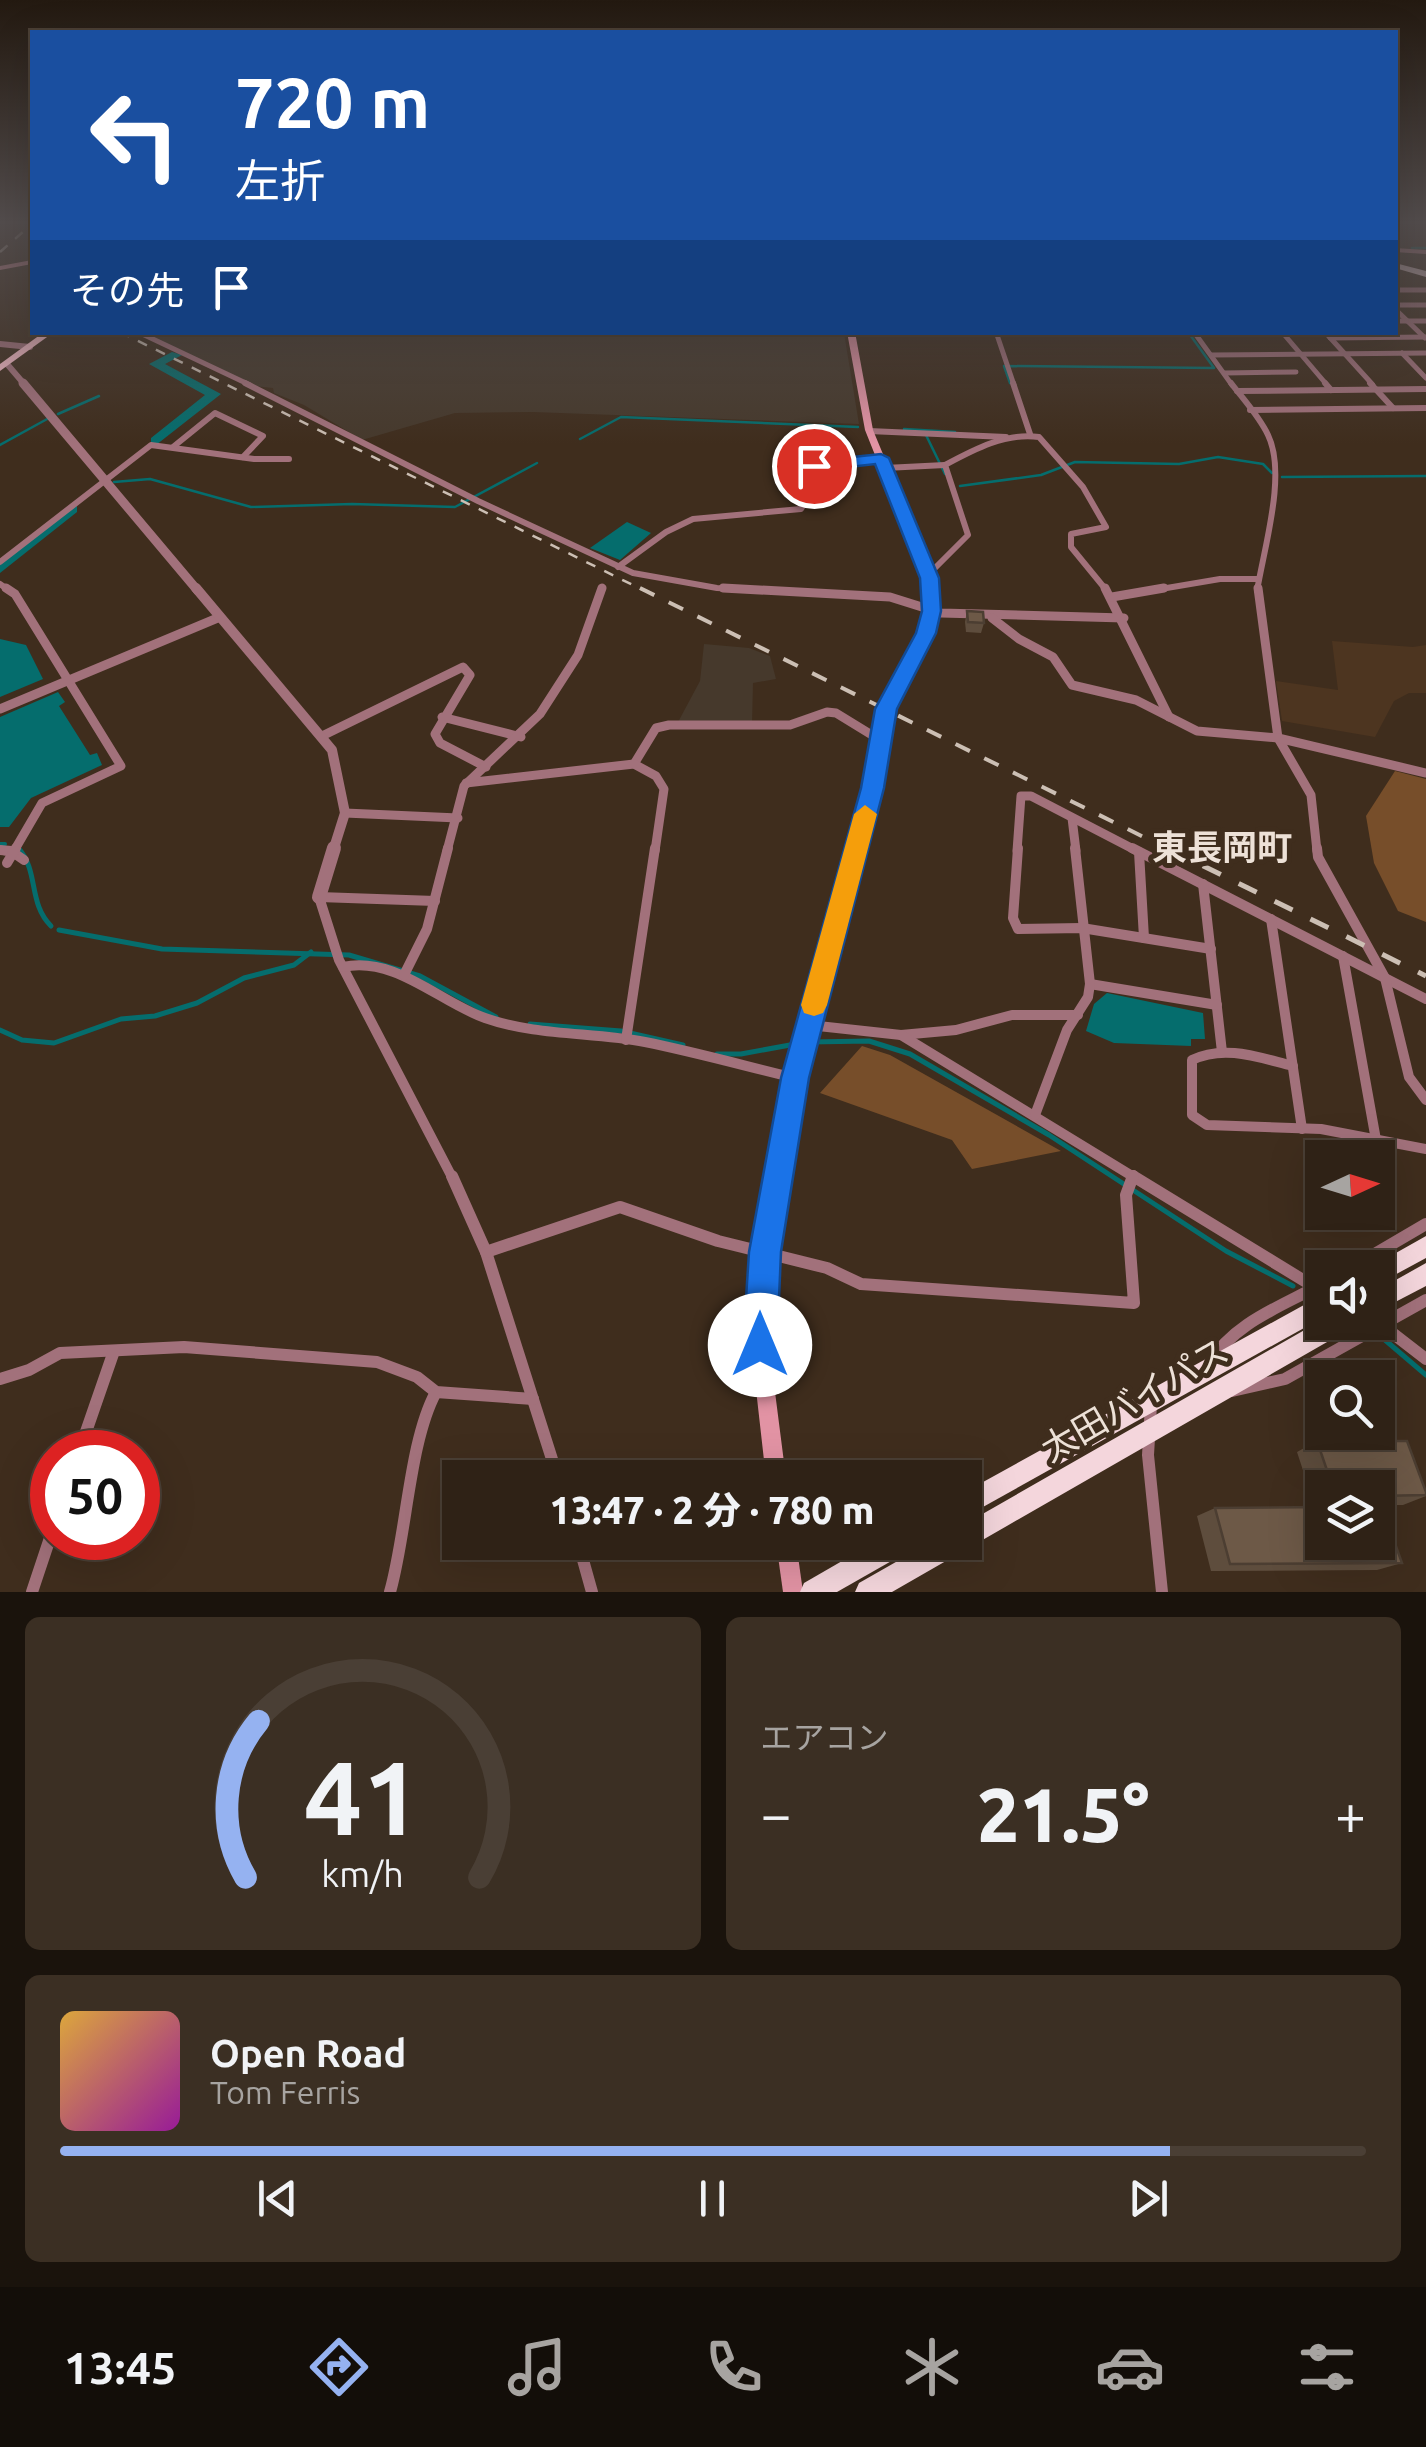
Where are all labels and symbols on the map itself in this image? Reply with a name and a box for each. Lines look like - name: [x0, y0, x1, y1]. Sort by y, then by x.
- pin: [772, 424, 857, 509]
- district label: 東長岡町: [1152, 827, 1292, 867]
- north arrow: [1305, 1140, 1395, 1230]
- position arrow: [708, 1293, 812, 1397]
- street label: 太田バイパス: [1034, 1329, 1235, 1469]
- speed limit sign: 50: [30, 1430, 160, 1560]

